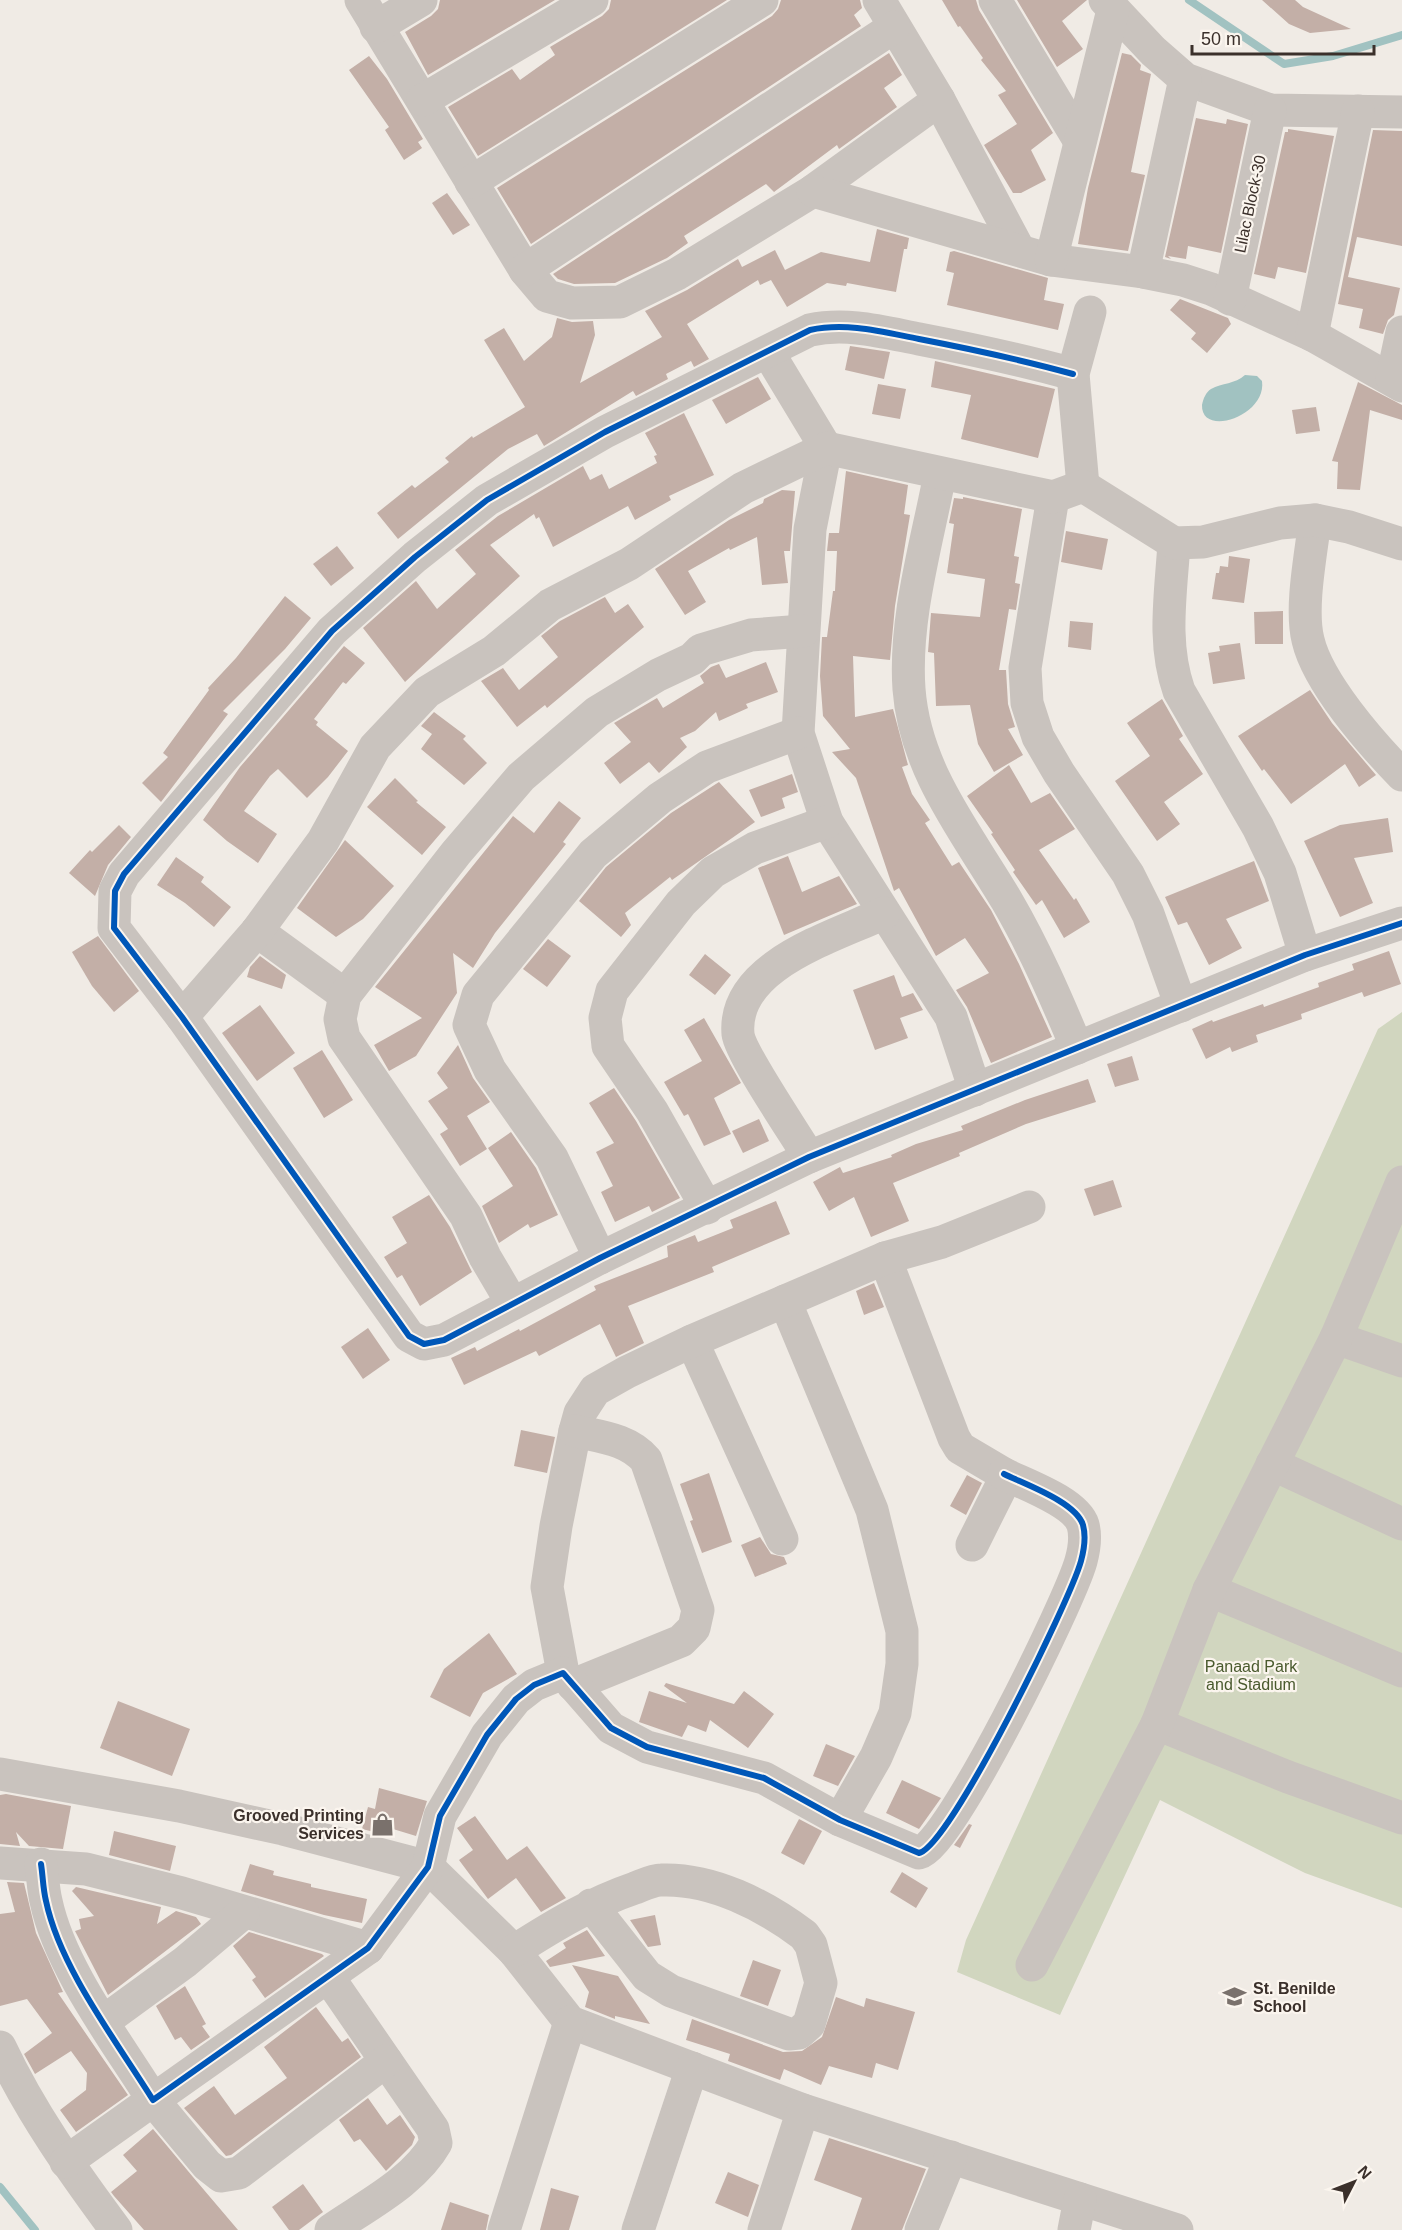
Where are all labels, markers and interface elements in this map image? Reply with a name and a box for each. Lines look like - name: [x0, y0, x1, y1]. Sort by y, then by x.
- scale bar: [1192, 18, 1374, 56]
- text: 50 m: [1201, 29, 1241, 49]
- street label: Lilac Block-30: [1231, 153, 1269, 254]
- park label: Panaad Park and Stadium: [1205, 1658, 1298, 1693]
- place label: Grooved Printing Services: [233, 1807, 364, 1842]
- shop icon: Grooved Printing Services: [369, 1811, 395, 1837]
- place label: St. Benilde School: [1253, 1980, 1336, 2015]
- school or university icon: St. Benilde School: [1222, 1984, 1248, 2010]
- north arrow: [1324, 2152, 1384, 2212]
- text: N: [1355, 2162, 1375, 2182]

